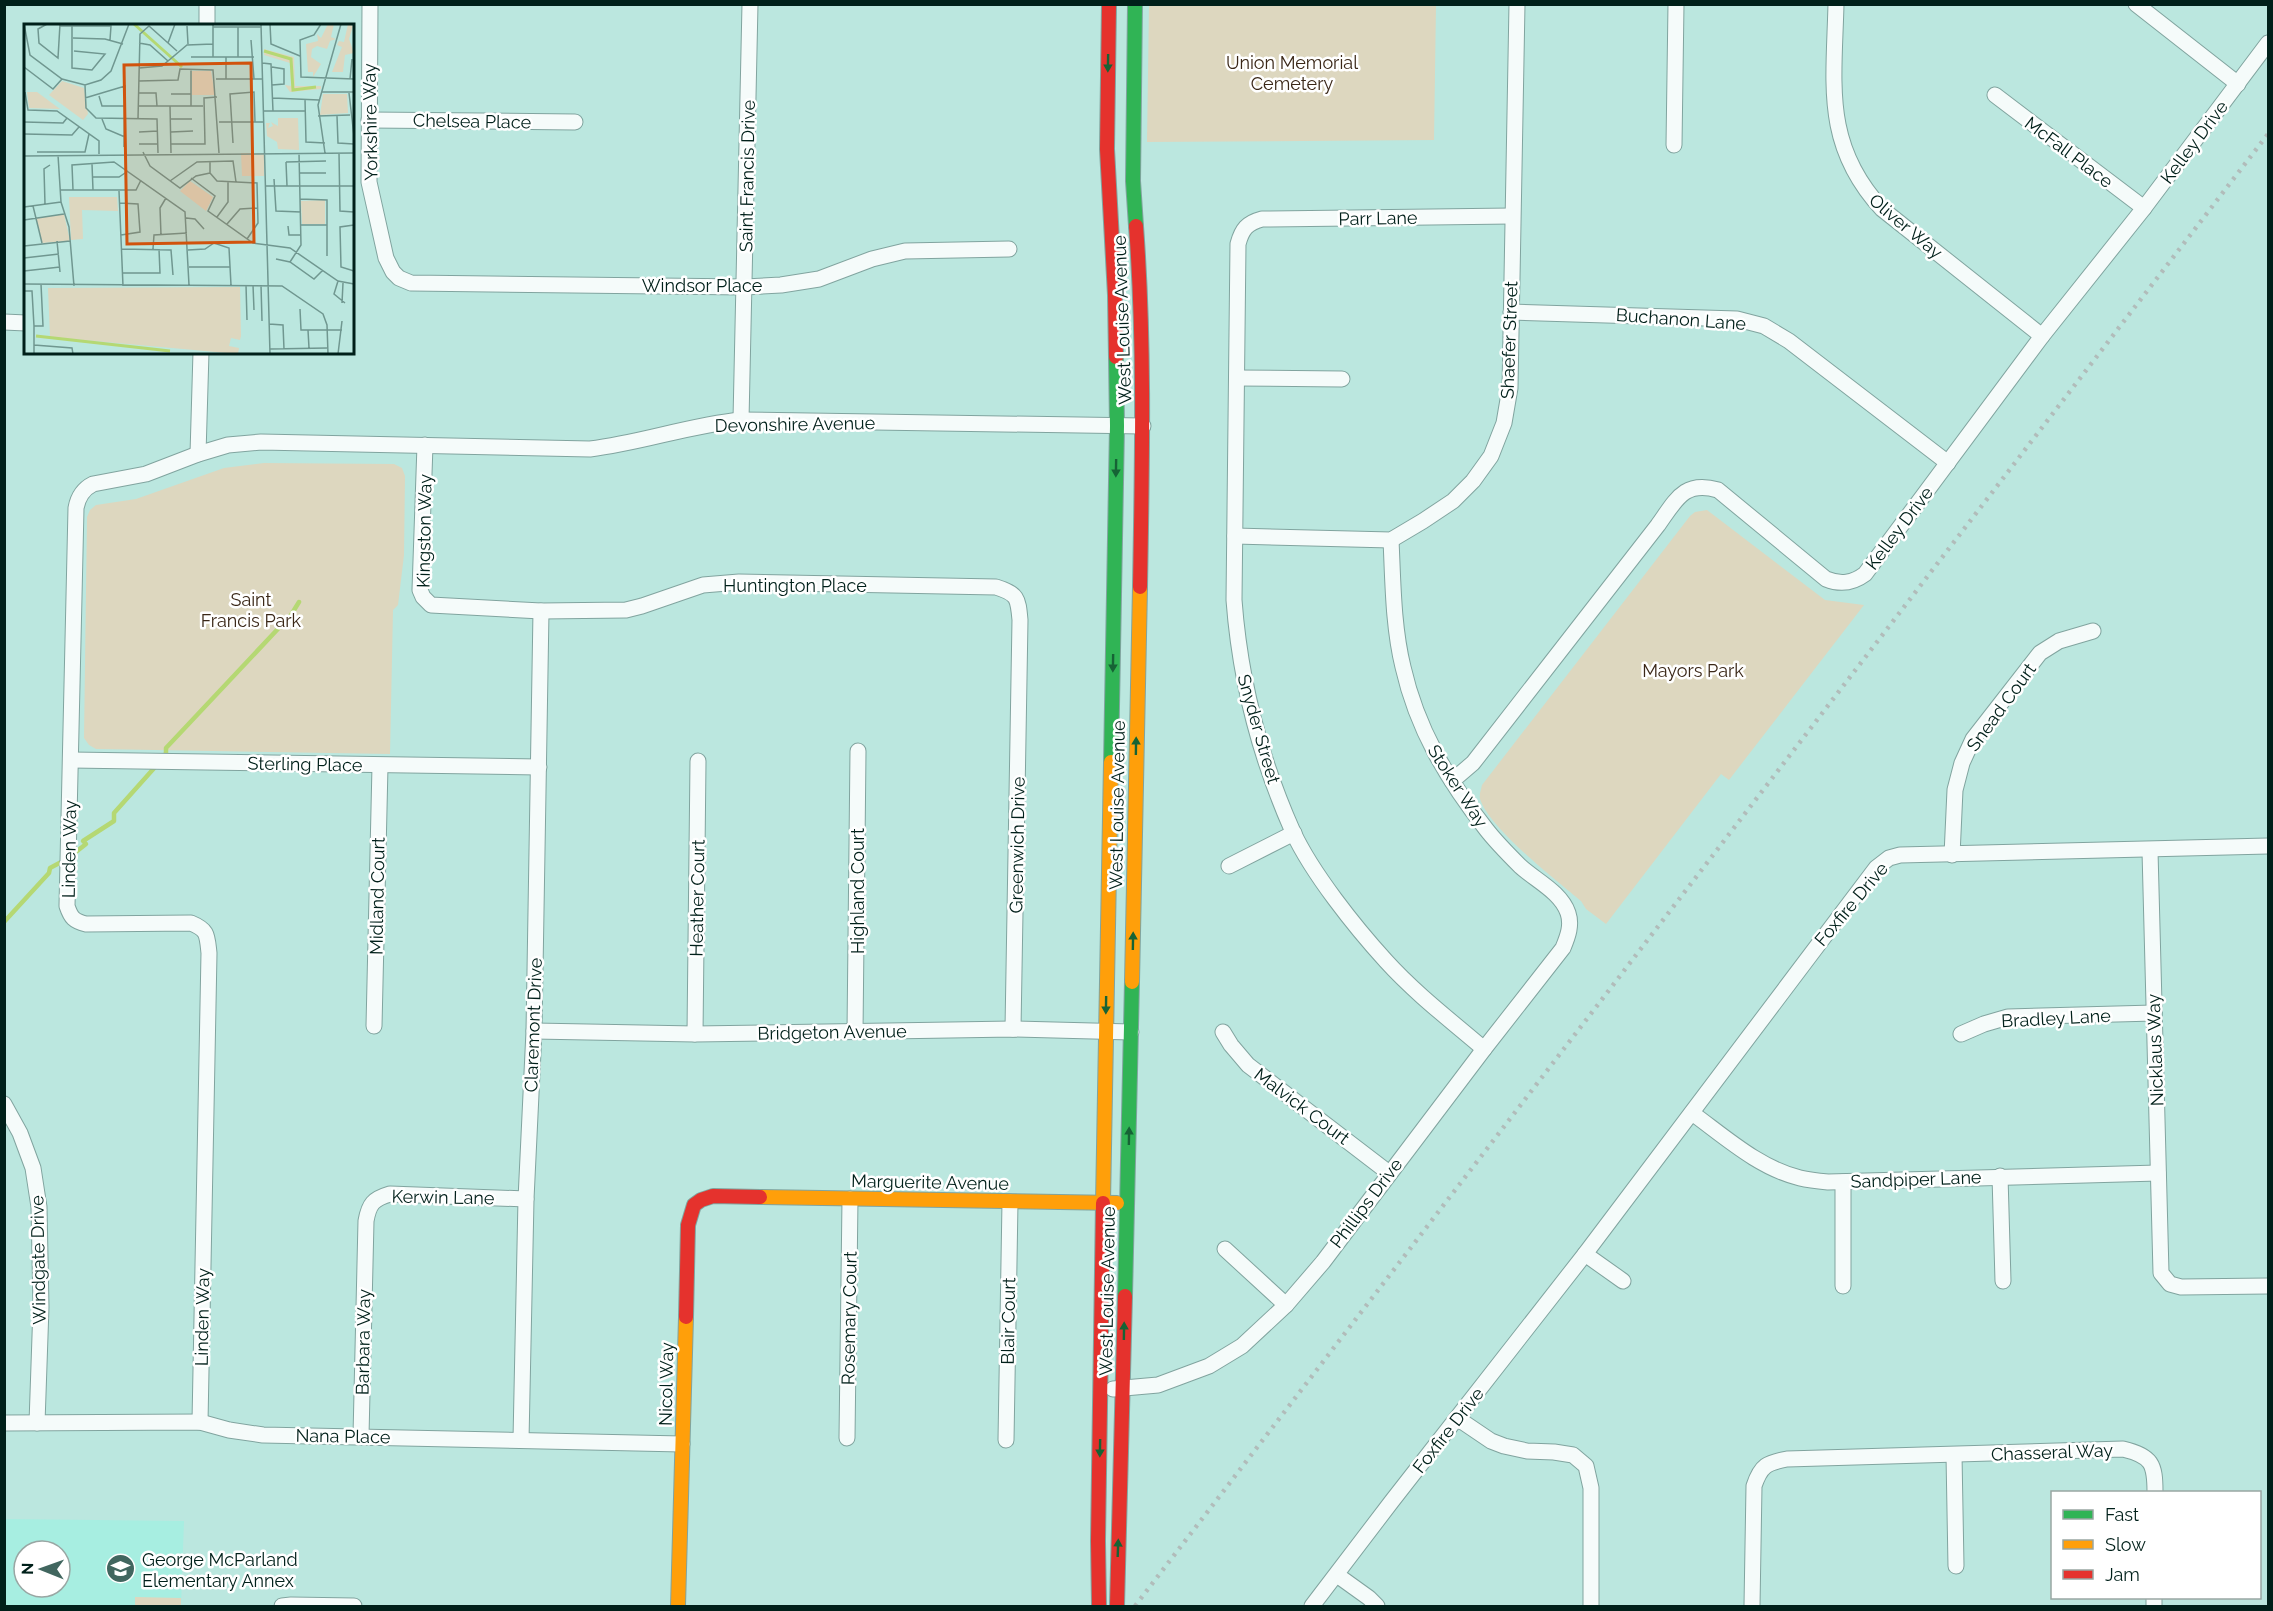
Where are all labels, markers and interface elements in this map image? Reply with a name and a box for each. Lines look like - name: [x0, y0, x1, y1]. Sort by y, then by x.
- inset map: [24, 24, 354, 354]
- park label: Union Memorial Cemetery: [1226, 52, 1358, 94]
- one-way arrow: [1104, 53, 1113, 72]
- street label: Yorkshire Way: [358, 63, 382, 181]
- street label: Kelley Drive: [2156, 96, 2232, 188]
- street label: Saint Francis Drive: [735, 99, 759, 252]
- street label: Chelsea Place: [413, 109, 532, 133]
- street label: McFall Place: [2021, 112, 2118, 192]
- street label: Oliver Way: [1865, 189, 1947, 263]
- street label: Parr Lane: [1338, 207, 1418, 229]
- street label: West Louise Avenue: [1109, 234, 1135, 405]
- street label: Windsor Place: [642, 275, 763, 296]
- street label: Shaefer Street: [1496, 281, 1522, 399]
- street label: Buchanon Lane: [1615, 304, 1747, 334]
- street label: Devonshire Avenue: [715, 412, 876, 436]
- one-way arrow: [1111, 458, 1121, 477]
- street label: Kingston Way: [413, 474, 435, 588]
- street label: Kelley Drive: [1861, 482, 1937, 574]
- street label: Huntington Place: [723, 575, 867, 596]
- park label: Saint Francis Park: [201, 589, 302, 631]
- one-way arrow: [1108, 653, 1118, 672]
- street label: Snead Court: [1962, 659, 2040, 755]
- park label: Mayors Park: [1642, 660, 1744, 681]
- street label: Snyder Street: [1233, 672, 1285, 786]
- street label: West Louise Avenue: [1105, 720, 1129, 890]
- one-way arrow: [1132, 736, 1141, 755]
- street label: Stoker Way: [1424, 741, 1493, 831]
- street label: Sterling Place: [247, 752, 363, 776]
- street label: Greenwich Drive: [1005, 776, 1029, 914]
- street label: Linden Way: [58, 799, 80, 898]
- street label: Highland Court: [847, 828, 868, 954]
- street label: Midland Court: [365, 837, 389, 955]
- street label: Heather Court: [685, 839, 709, 957]
- street label: Foxfire Drive: [1810, 858, 1892, 950]
- one-way arrow: [1128, 931, 1137, 950]
- street label: Claremont Drive: [520, 957, 546, 1093]
- street label: Nicklaus Way: [2143, 993, 2167, 1107]
- one-way arrow: [1102, 995, 1111, 1014]
- street label: Bradley Lane: [2001, 1005, 2112, 1031]
- street label: Bridgeton Avenue: [757, 1020, 907, 1044]
- street label: Malvick Court: [1250, 1063, 1354, 1149]
- one-way arrow: [1124, 1126, 1134, 1145]
- street label: Phillips Drive: [1326, 1154, 1407, 1252]
- street label: Sandpiper Lane: [1850, 1166, 1982, 1192]
- street label: Marguerite Avenue: [851, 1170, 1010, 1194]
- street label: Kerwin Lane: [391, 1186, 495, 1208]
- street label: Windgate Drive: [26, 1195, 50, 1325]
- street label: West Louise Avenue: [1095, 1206, 1119, 1376]
- street label: Rosemary Court: [837, 1251, 861, 1385]
- street label: Linden Way: [191, 1267, 213, 1366]
- street label: Blair Court: [997, 1277, 1019, 1365]
- street label: Barbara Way: [352, 1288, 374, 1395]
- one-way arrow: [1119, 1321, 1129, 1340]
- street label: Nicol Way: [655, 1342, 677, 1426]
- street label: Foxfire Drive: [1408, 1383, 1488, 1477]
- street label: Nana Place: [295, 1425, 391, 1447]
- one-way arrow: [1095, 1438, 1105, 1457]
- street label: Chasseral Way: [1991, 1439, 2114, 1465]
- legend: [2051, 1491, 2261, 1599]
- text: Fast: [2105, 1504, 2139, 1525]
- text: Slow: [2105, 1534, 2146, 1555]
- north arrow: [12, 1539, 72, 1599]
- one-way arrow: [1114, 1539, 1123, 1558]
- place label: George McParland Elementary Annex: [142, 1549, 298, 1591]
- school or university icon: George McParland Elementary Annex: [105, 1553, 137, 1585]
- text: N: [18, 1562, 37, 1575]
- text: Jam: [2105, 1564, 2140, 1585]

